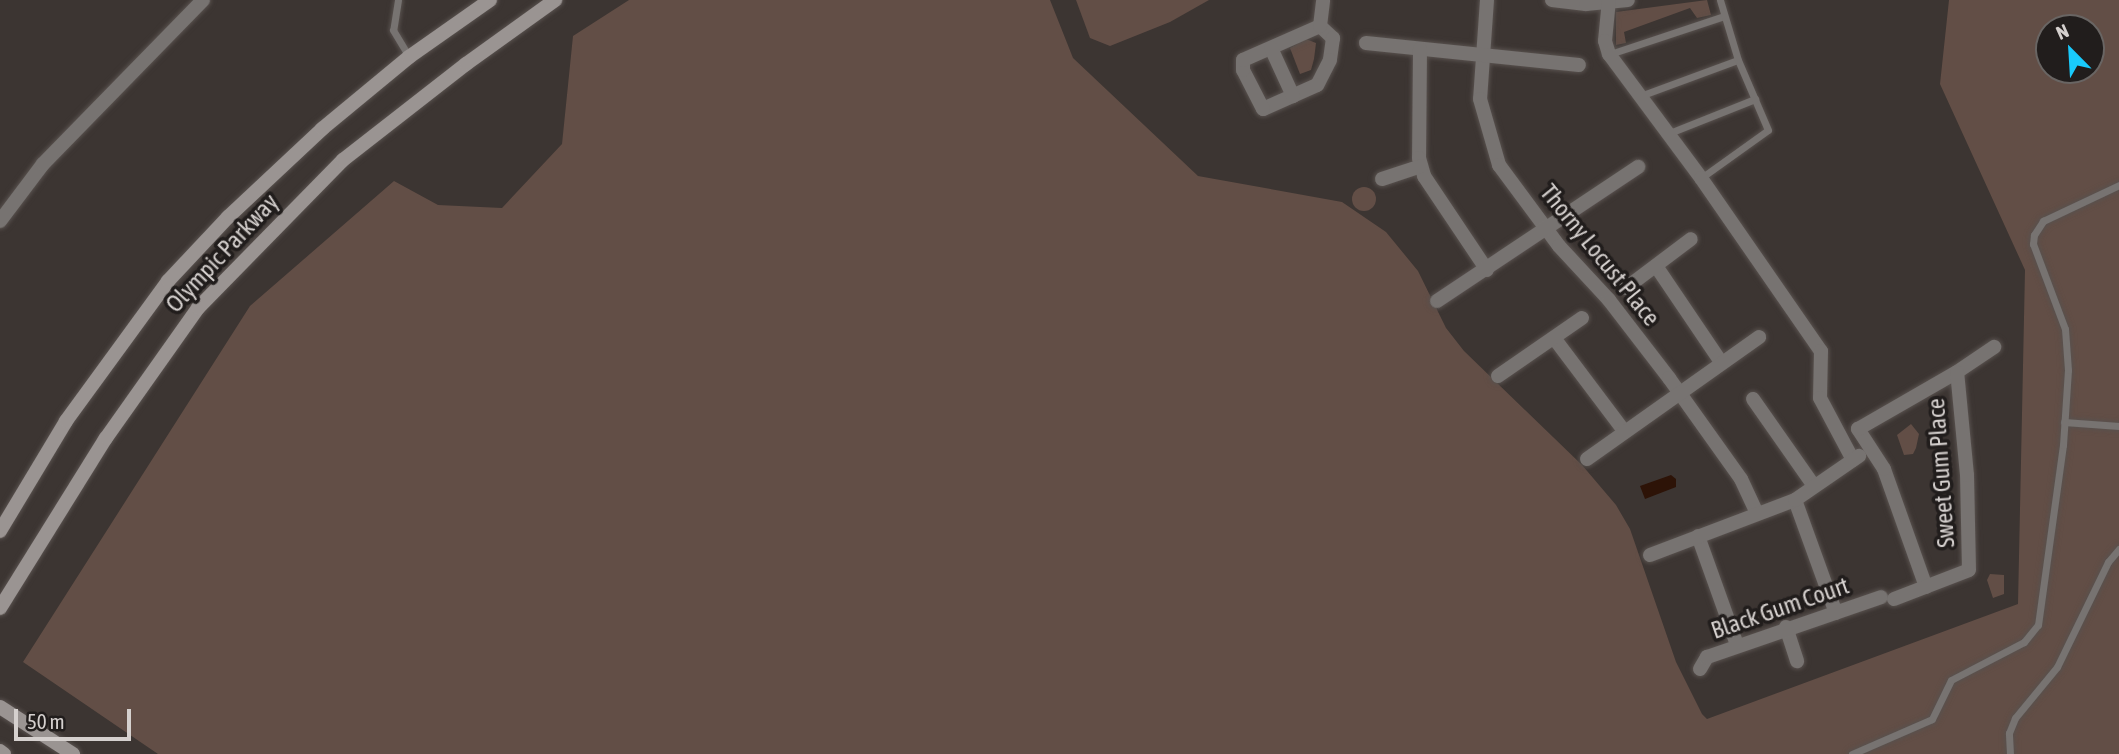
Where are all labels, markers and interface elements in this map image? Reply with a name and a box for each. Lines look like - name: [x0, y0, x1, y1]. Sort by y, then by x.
- north arrow: [2035, 14, 2105, 84]
- text: N: [2053, 19, 2072, 44]
- street label: Thorny Locust Place: [1534, 178, 1666, 332]
- street label: Olympic Parkway: [160, 188, 284, 318]
- street label: Sweet Gum Place: [1921, 397, 1961, 549]
- street label: Black Gum Court: [1707, 571, 1853, 645]
- scale bar: [18, 694, 135, 738]
- text: 50 m: [27, 709, 65, 733]

